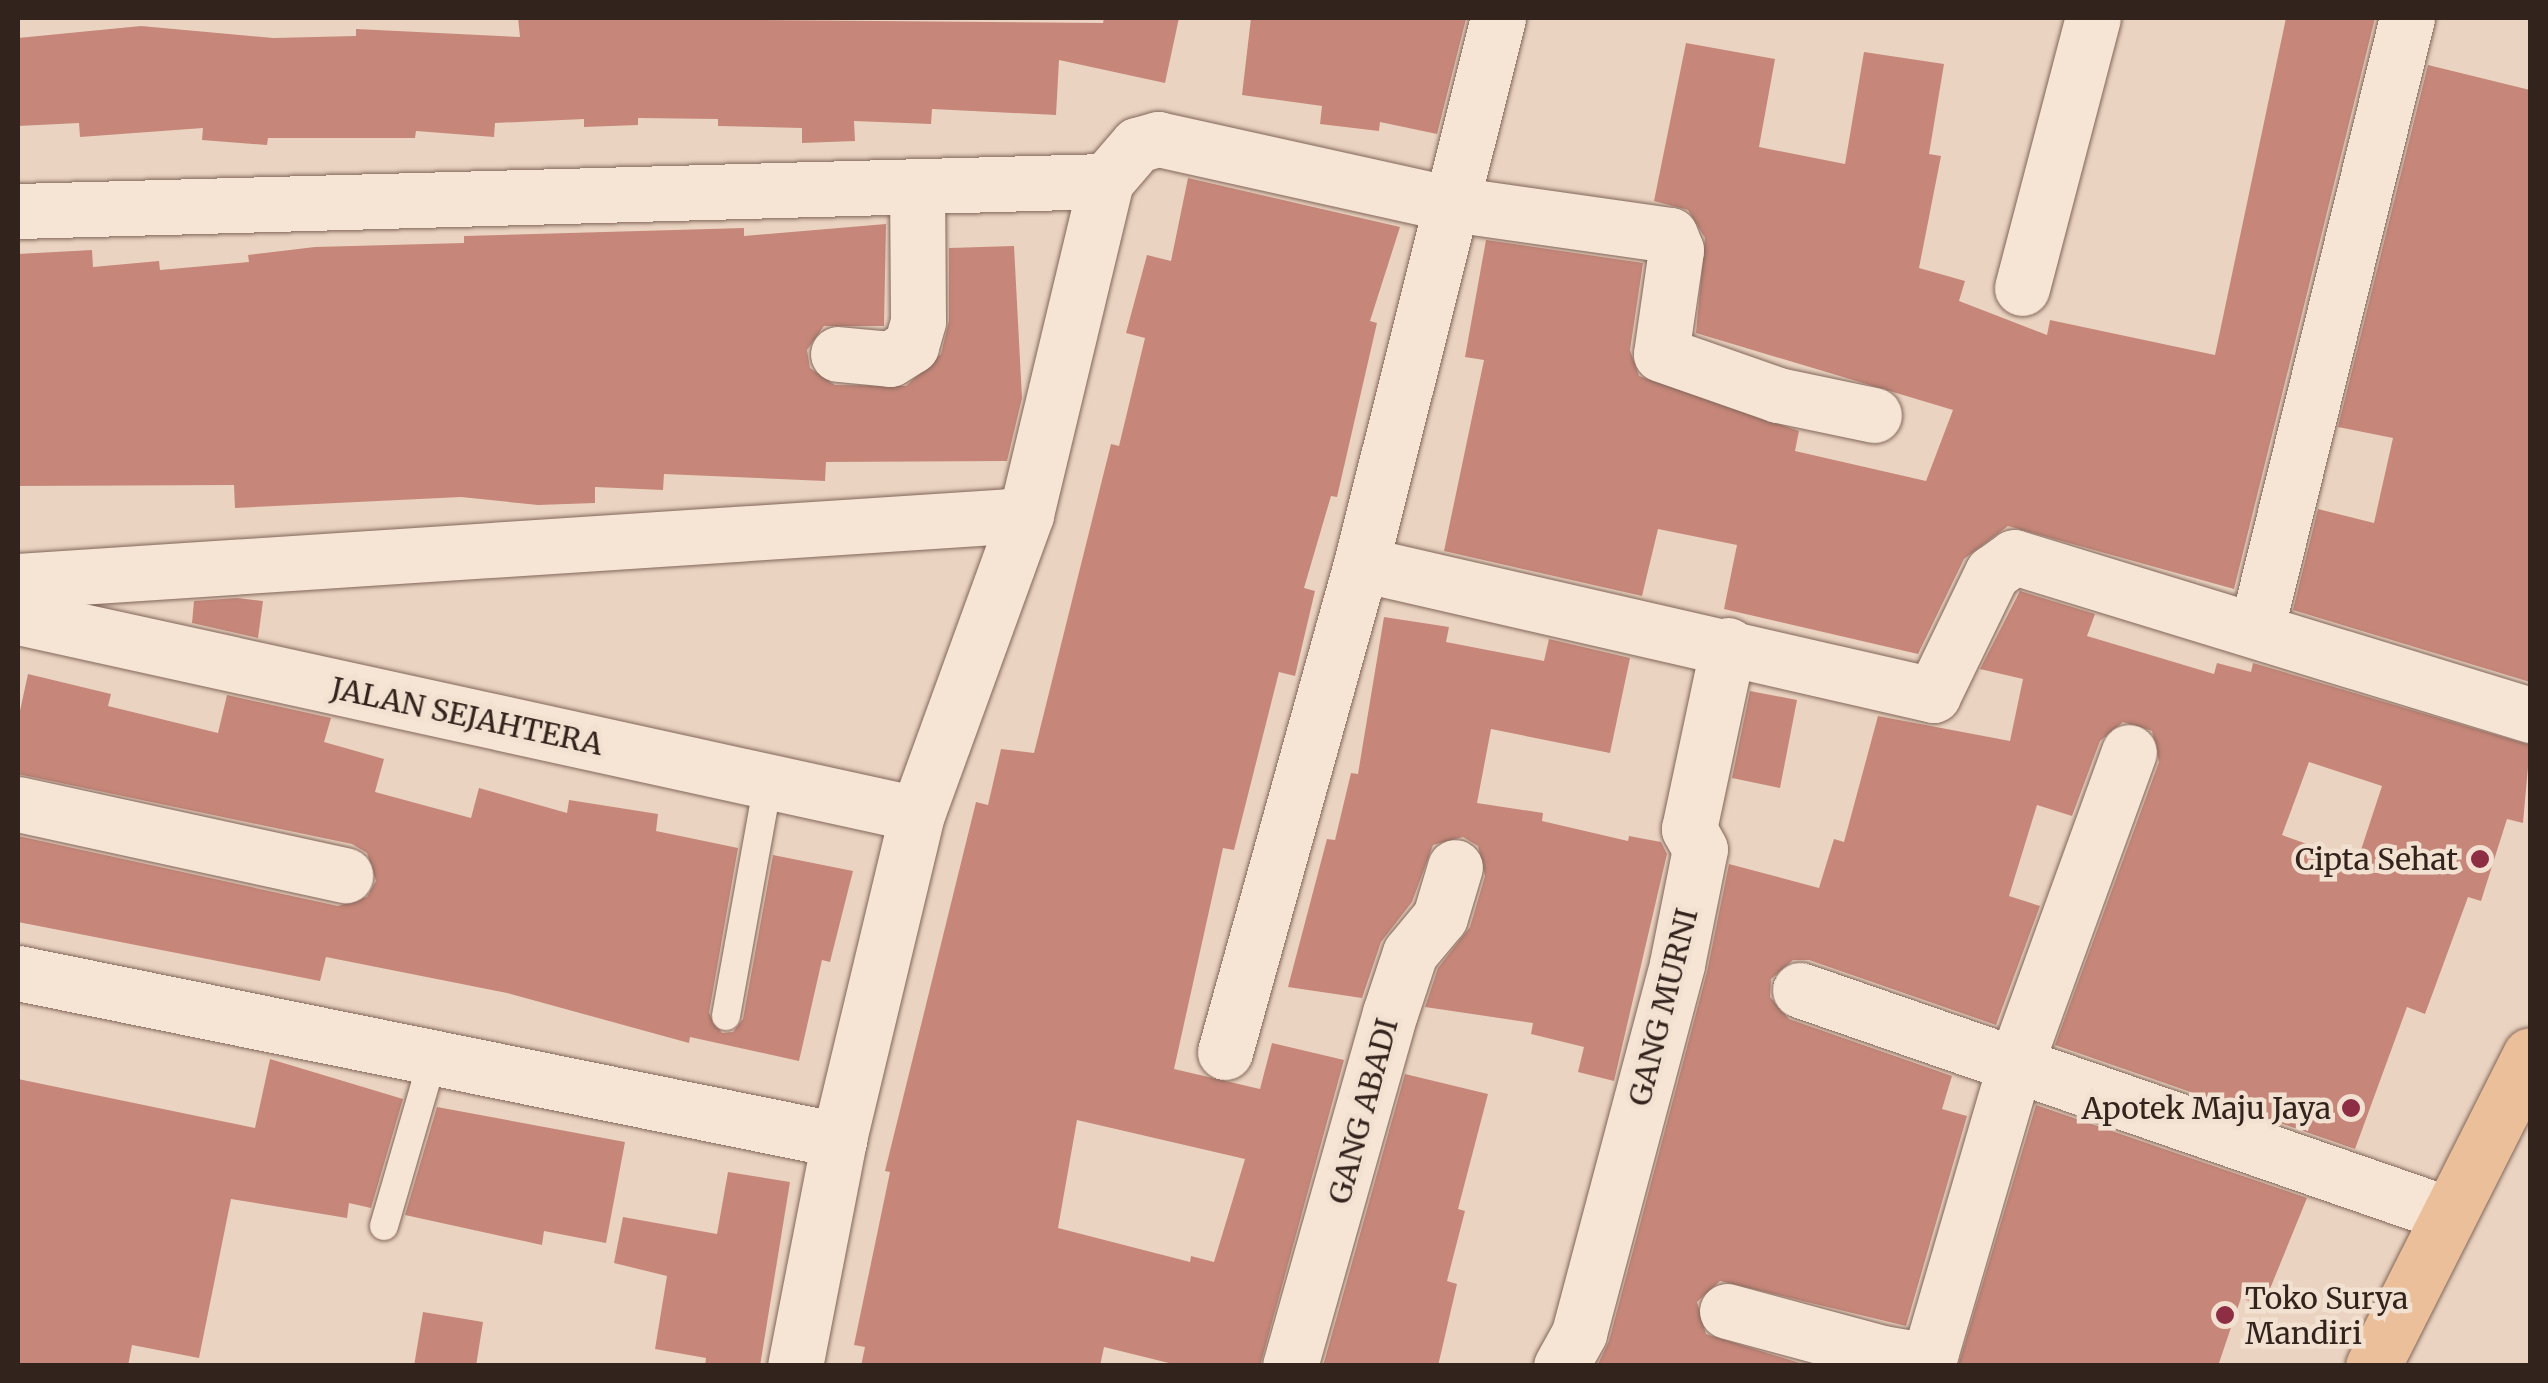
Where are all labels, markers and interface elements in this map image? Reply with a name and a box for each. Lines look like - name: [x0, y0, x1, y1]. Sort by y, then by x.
- street label: JALAN SEJAHTERA: [328, 670, 606, 762]
- place label: Cipta Sehat: [2295, 841, 2458, 877]
- marker: Cipta Sehat: [2467, 846, 2493, 872]
- street label: GANG MURNI: [1621, 905, 1705, 1109]
- street label: GANG ABADI: [1321, 1014, 1405, 1208]
- place label: Apotek Maju Jaya: [2081, 1090, 2331, 1126]
- marker: Apotek Maju Jaya: [2340, 1097, 2362, 1119]
- place label: Toko Surya Mandiri: [2245, 1280, 2408, 1350]
- marker: Toko Surya Mandiri: [2214, 1304, 2236, 1326]

